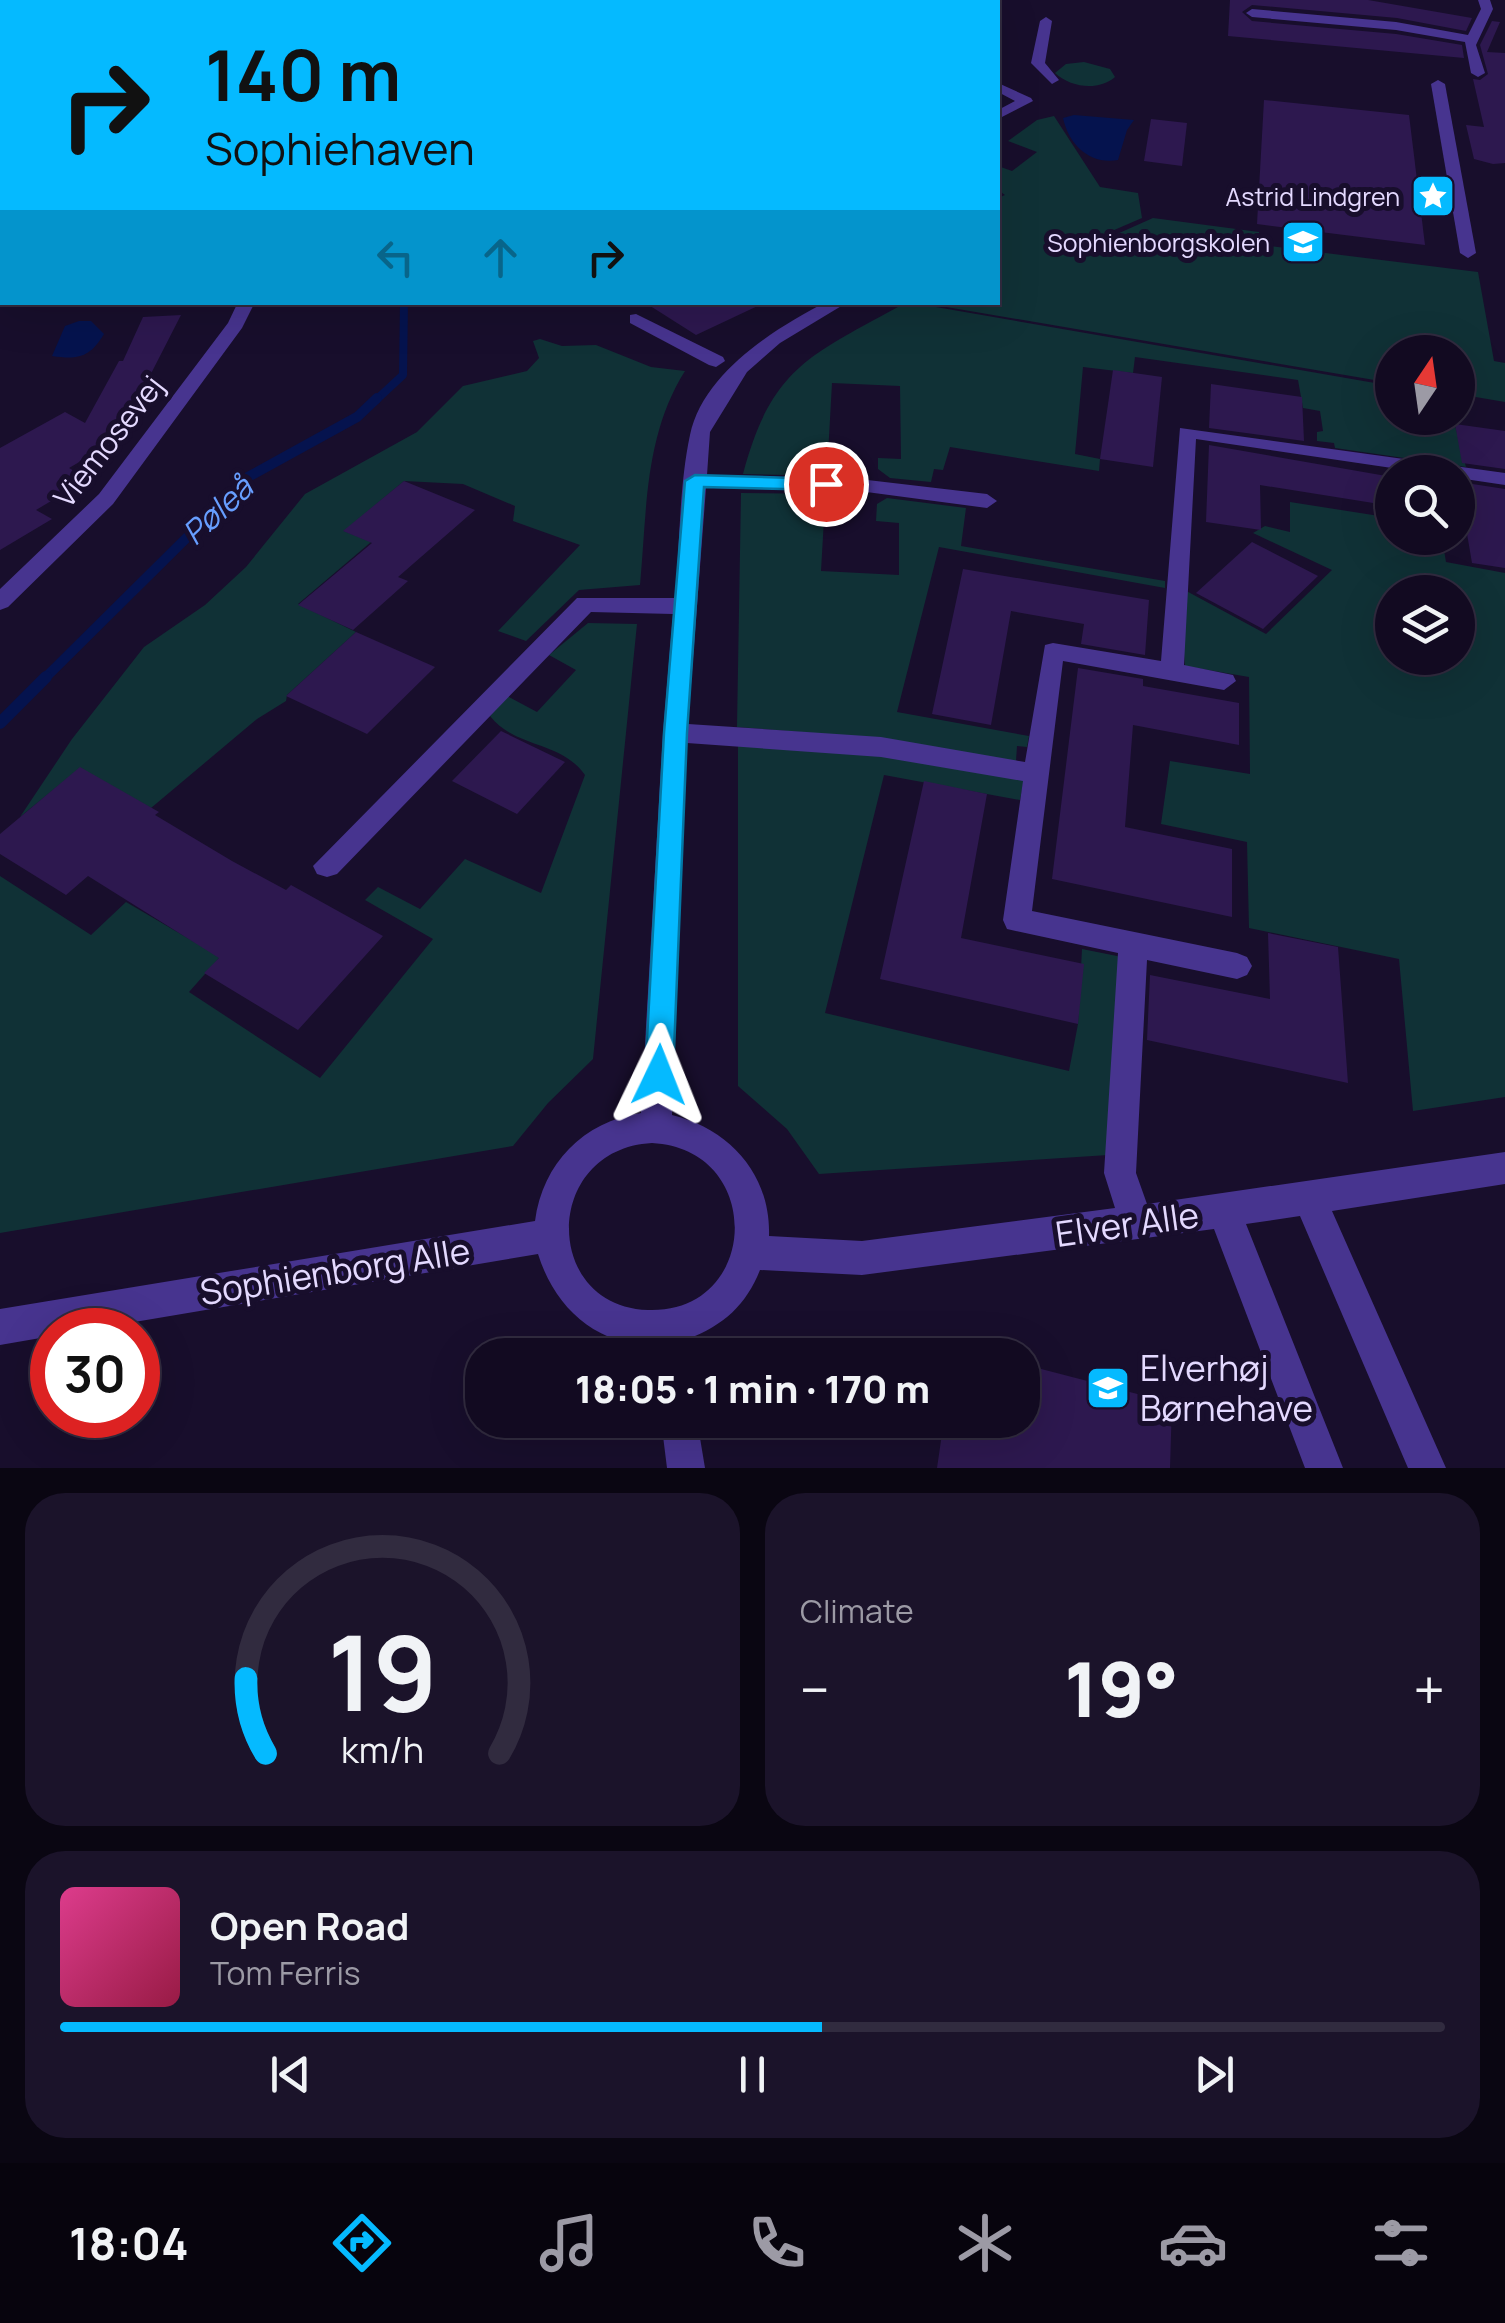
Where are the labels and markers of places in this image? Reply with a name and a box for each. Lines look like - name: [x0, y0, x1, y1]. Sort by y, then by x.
- place icon: Astrid Lindgren: [1410, 173, 1456, 219]
- place label: Astrid Lindgren: [1226, 179, 1400, 214]
- school or university icon: Sophienborgskolen: [1280, 219, 1326, 265]
- place label: Sophienborgskolen: [1047, 225, 1270, 260]
- pin: [784, 442, 869, 527]
- place label: Elverhøj Børnehave: [1140, 1344, 1313, 1432]
- school or university icon: Elverhøj Børnehave: [1085, 1365, 1131, 1411]

